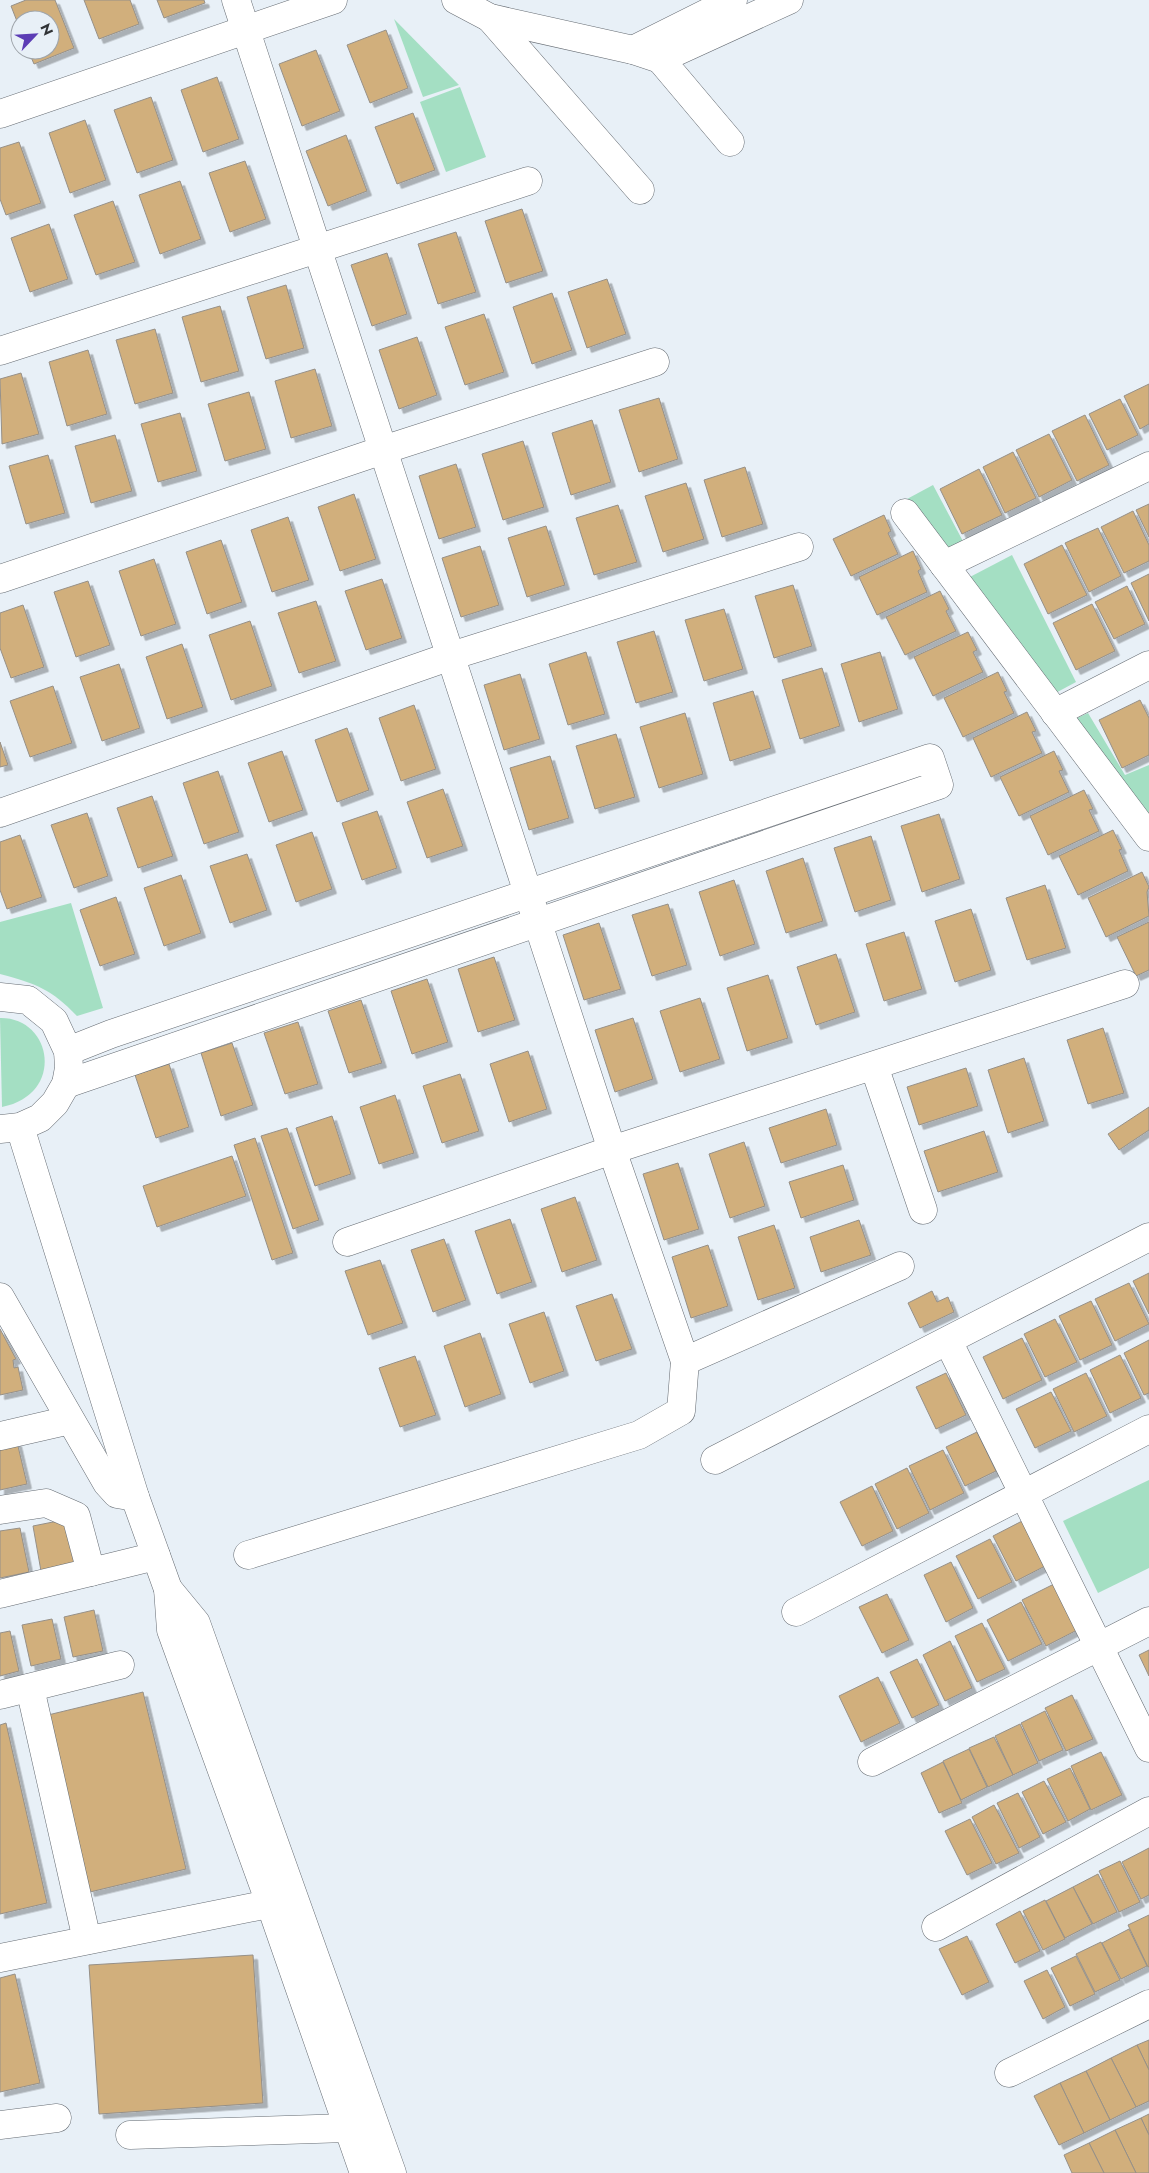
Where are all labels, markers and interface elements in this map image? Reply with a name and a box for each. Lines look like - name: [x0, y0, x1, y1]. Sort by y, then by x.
- north arrow: [10, 10, 60, 60]
- text: N: [35, 20, 58, 39]

